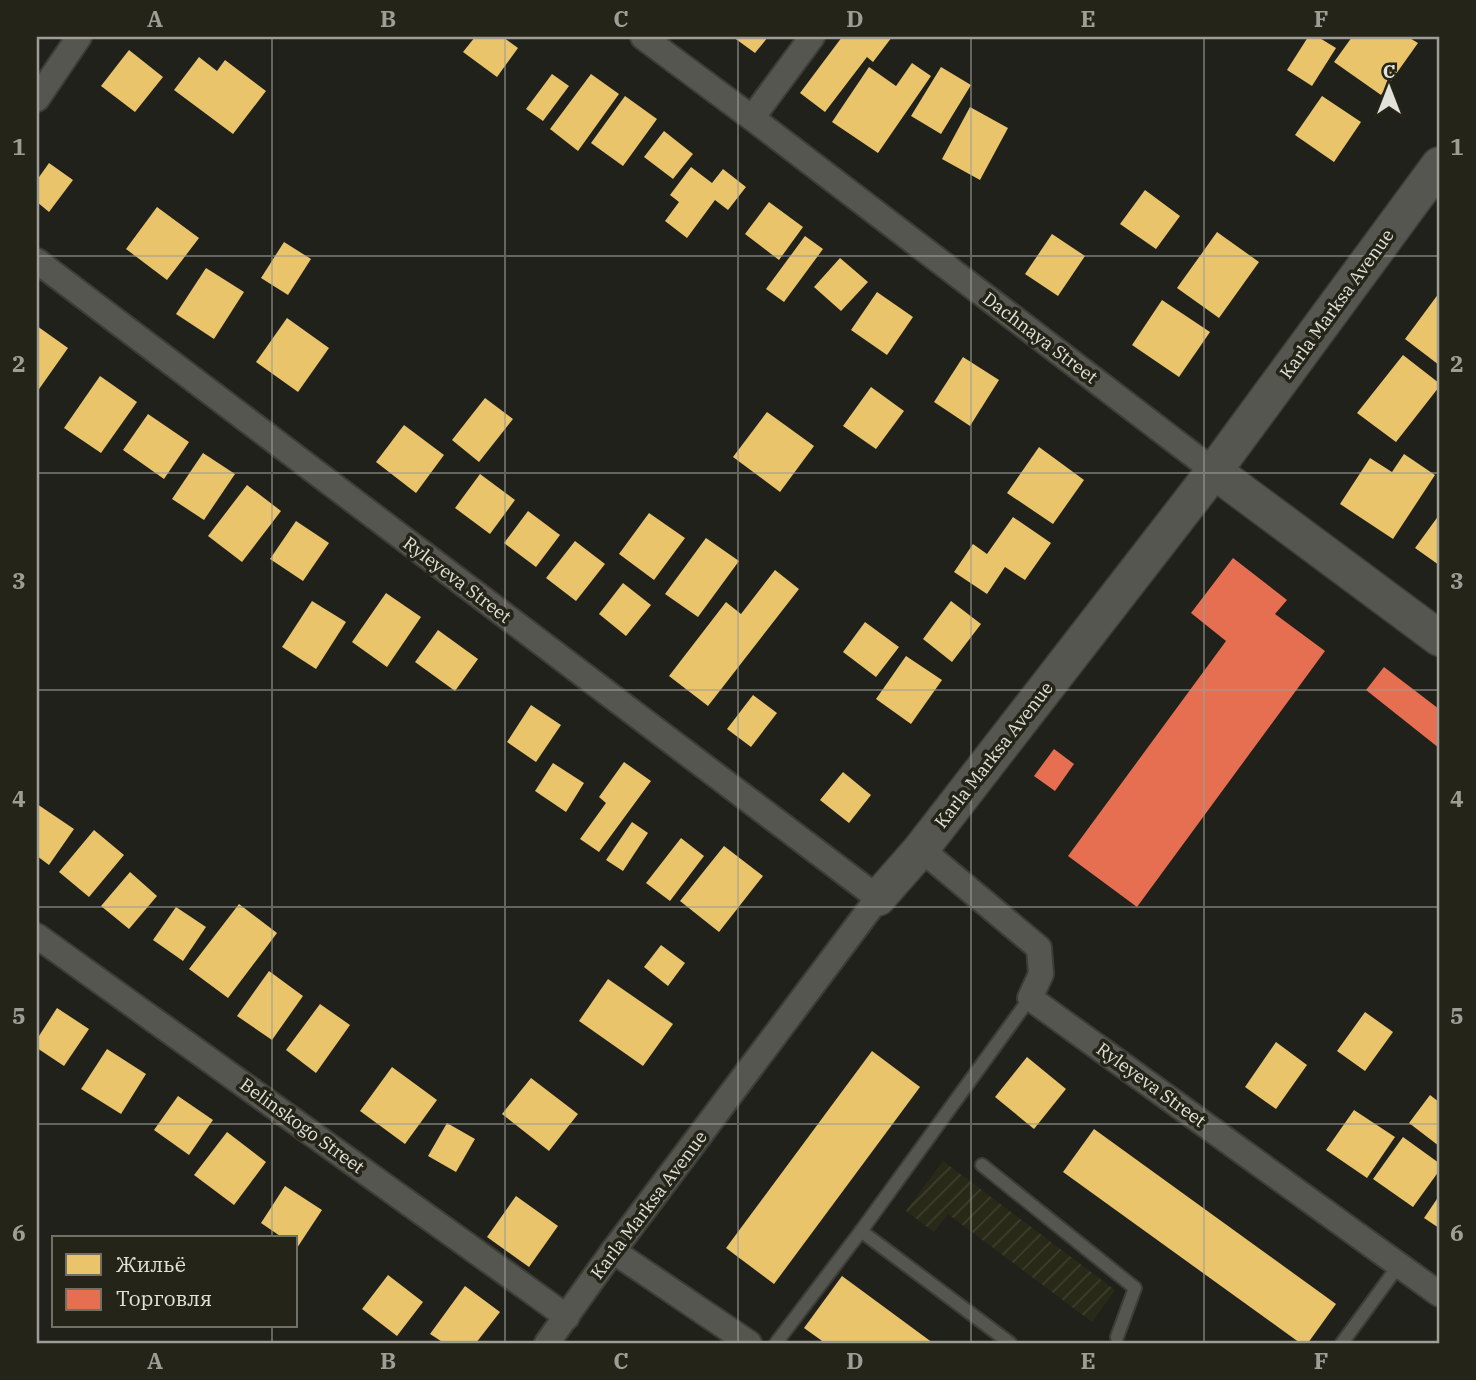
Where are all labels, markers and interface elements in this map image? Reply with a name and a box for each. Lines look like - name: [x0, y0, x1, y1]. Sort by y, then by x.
- text: A: [147, 3, 163, 33]
- text: B: [380, 3, 396, 33]
- text: C: [613, 3, 629, 33]
- text: D: [846, 3, 864, 33]
- text: E: [1080, 3, 1096, 33]
- text: F: [1314, 3, 1328, 33]
- north arrow: [1354, 52, 1424, 122]
- text: С: [1383, 59, 1395, 83]
- text: 1: [12, 131, 26, 161]
- text: 1: [1450, 131, 1464, 161]
- street label: Karla Marksa Avenue: [1274, 224, 1399, 383]
- street label: Dachnaya Street: [978, 287, 1102, 388]
- text: 2: [12, 348, 26, 378]
- text: 2: [1450, 348, 1464, 378]
- street label: Ryleyeva Street: [399, 531, 516, 628]
- text: 3: [12, 565, 26, 595]
- text: 3: [1450, 565, 1464, 595]
- street label: Karla Marksa Avenue: [929, 677, 1058, 833]
- text: 4: [12, 783, 26, 813]
- text: 4: [1450, 783, 1464, 813]
- text: 5: [12, 1000, 26, 1030]
- text: 5: [1450, 1000, 1464, 1030]
- street label: Ryleyeva Street: [1092, 1037, 1210, 1132]
- street label: Belinskogo Street: [236, 1073, 369, 1178]
- street label: Karla Marksa Avenue: [585, 1126, 712, 1283]
- text: 6: [12, 1217, 26, 1247]
- text: 6: [1450, 1217, 1464, 1247]
- legend: [52, 1236, 298, 1328]
- text: Жильё: [116, 1250, 186, 1278]
- text: Торговля: [116, 1284, 212, 1312]
- text: A: [147, 1345, 163, 1375]
- text: B: [380, 1345, 396, 1375]
- text: C: [613, 1345, 629, 1375]
- text: D: [846, 1345, 864, 1375]
- text: E: [1080, 1345, 1096, 1375]
- text: F: [1314, 1345, 1328, 1375]

